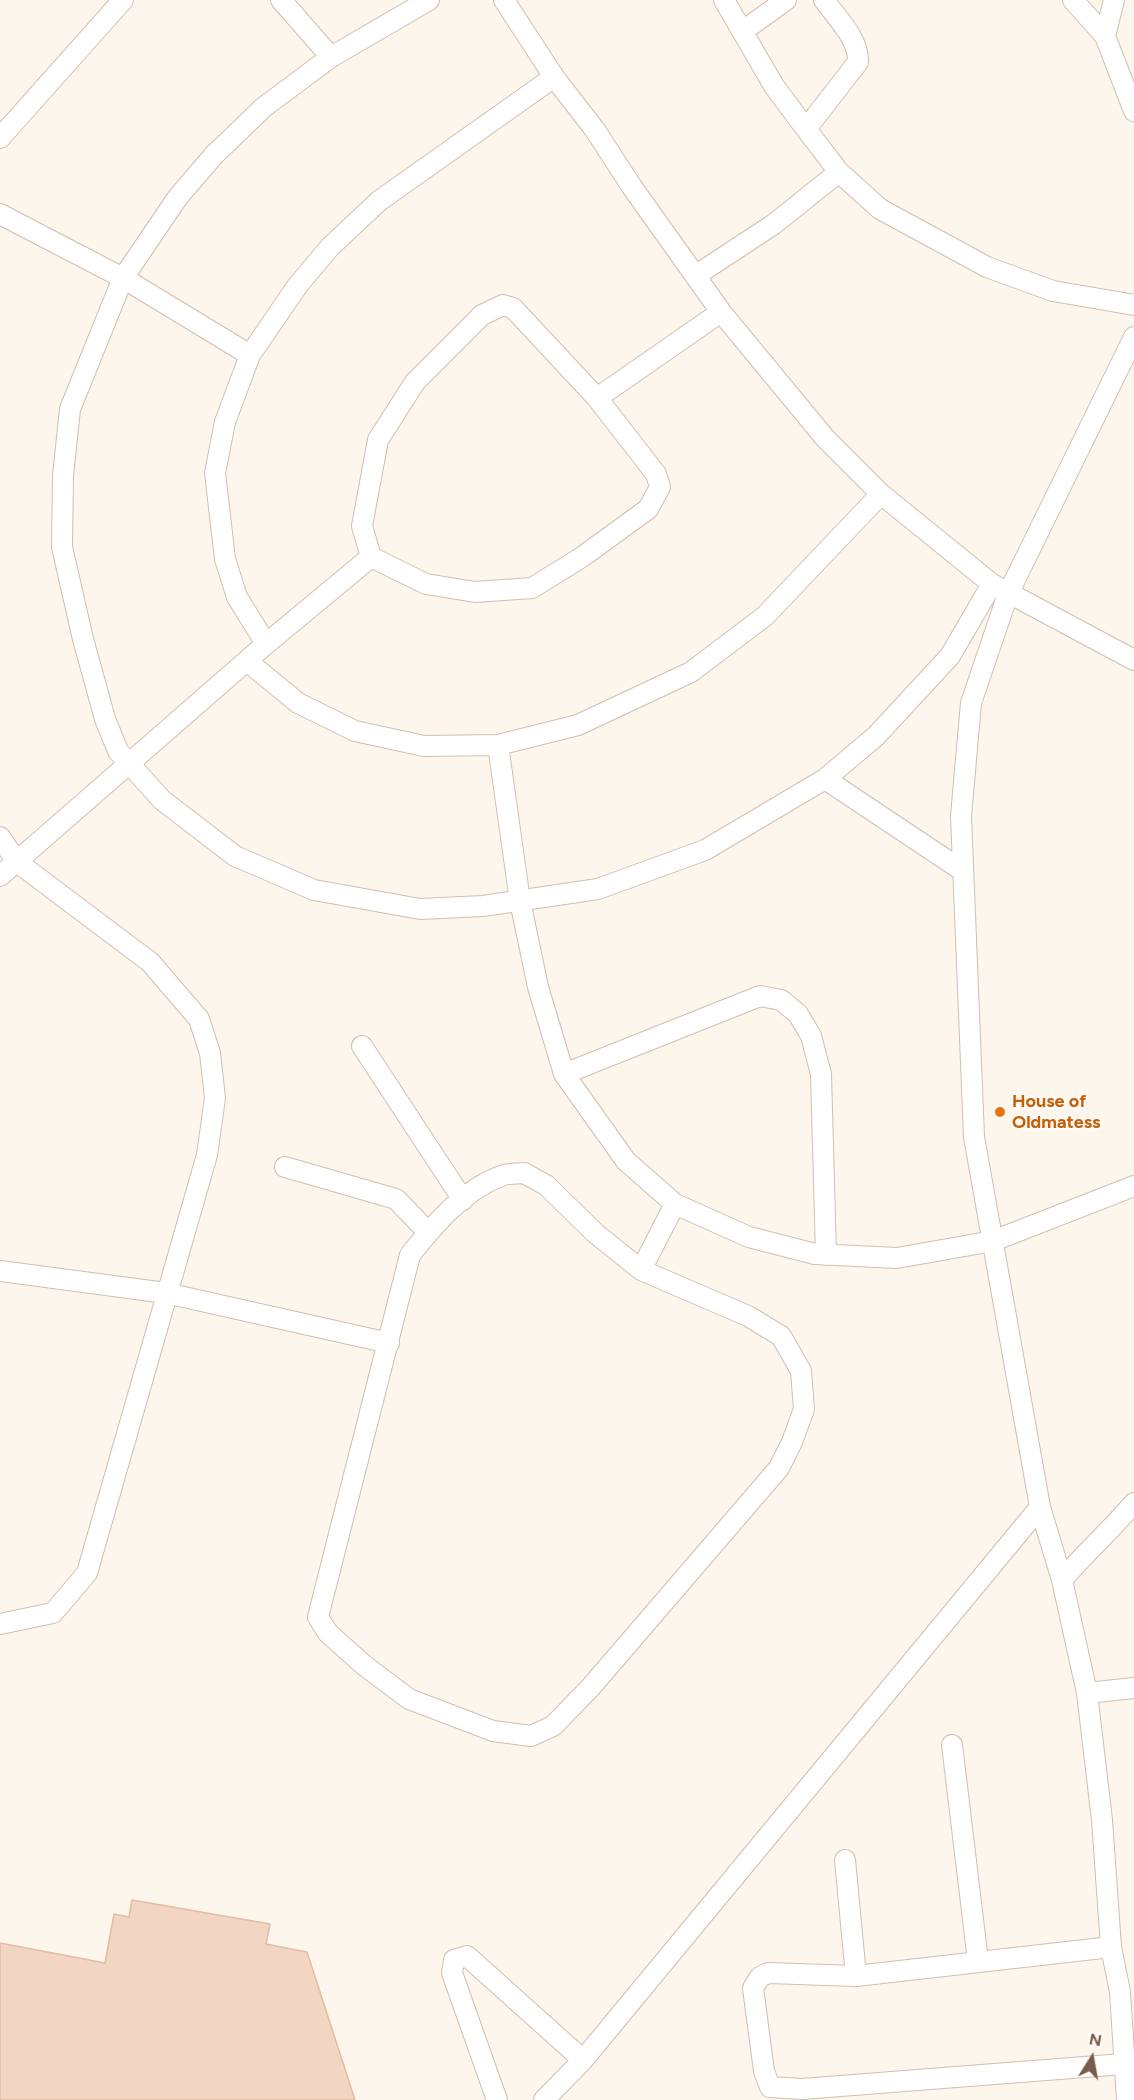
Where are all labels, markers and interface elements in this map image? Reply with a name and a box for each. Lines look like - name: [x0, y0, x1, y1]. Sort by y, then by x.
- place label: House of Oldmatess: [1012, 1091, 1100, 1134]
- marker: House of Oldmatess: [993, 1105, 1007, 1119]
- north arrow: [1062, 2028, 1122, 2088]
- text: N: [1088, 2029, 1103, 2050]

